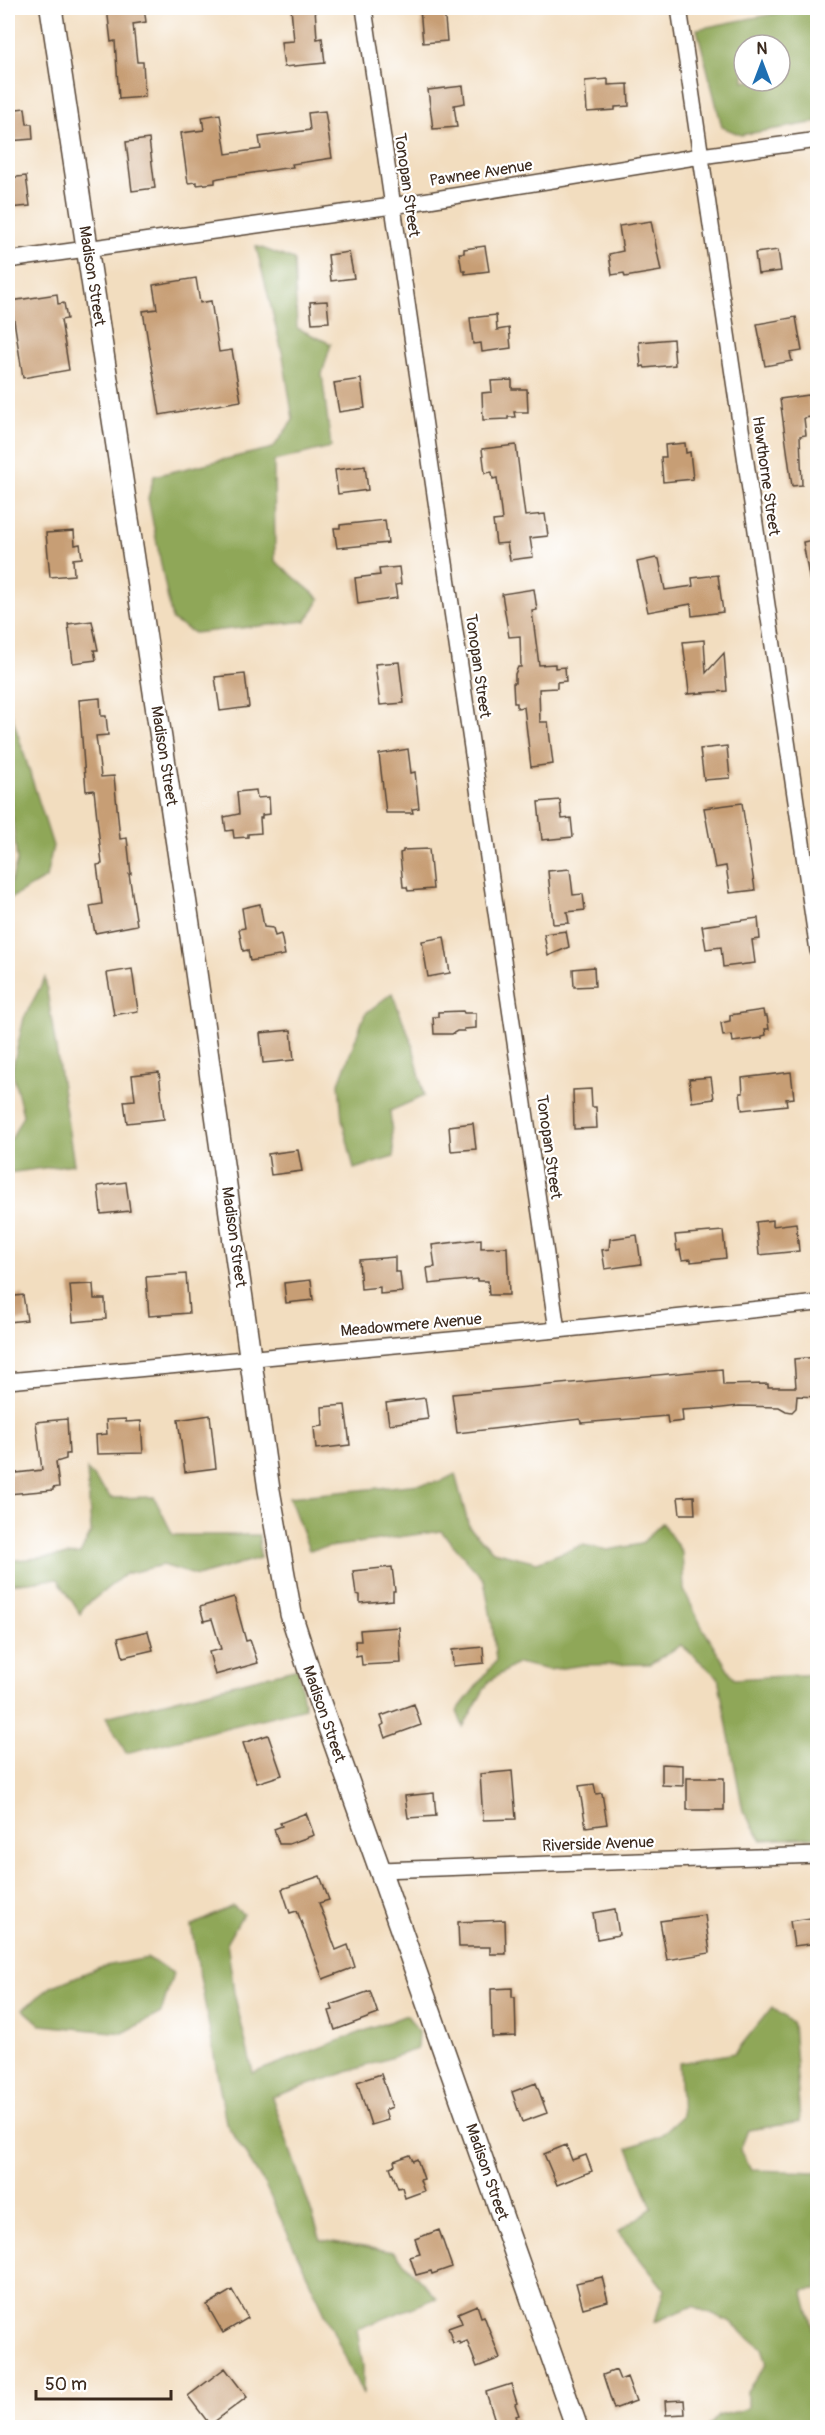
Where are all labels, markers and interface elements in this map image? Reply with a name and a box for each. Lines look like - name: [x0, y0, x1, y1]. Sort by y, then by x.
- north arrow: [732, 33, 792, 93]
- text: N: [757, 39, 768, 59]
- street label: Tonopan Street: [390, 132, 424, 239]
- street label: Pawnee Avenue: [428, 155, 534, 191]
- street label: Madison Street: [74, 224, 110, 328]
- street label: Hawthorne Street: [748, 415, 784, 538]
- street label: Tonopan Street: [461, 613, 495, 720]
- street label: Madison Street: [146, 704, 182, 808]
- street label: Tonopan Street: [532, 1094, 566, 1201]
- street label: Madison Street: [217, 1186, 251, 1289]
- street label: Meadowmere Avenue: [340, 1309, 483, 1341]
- street label: Madison Street: [298, 1663, 350, 1766]
- street label: Riverside Avenue: [542, 1832, 654, 1856]
- street label: Madison Street: [461, 2121, 513, 2224]
- scale bar: [36, 2363, 171, 2401]
- text: 50 m: [45, 2373, 87, 2396]

